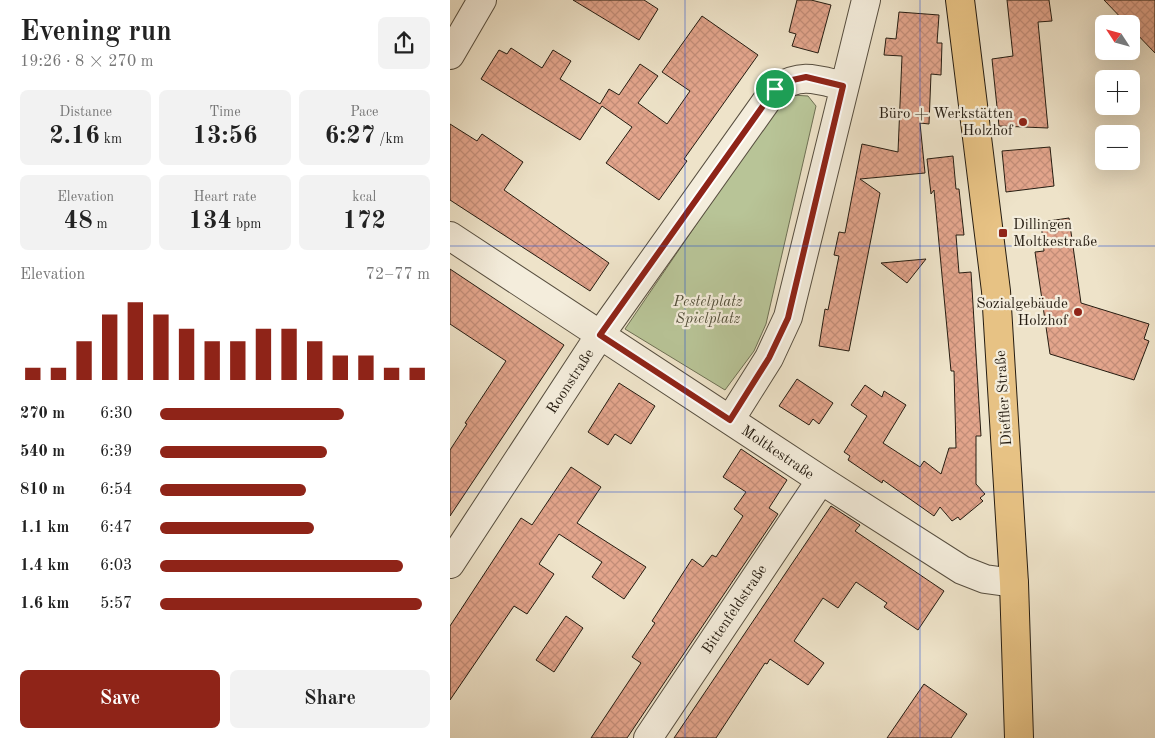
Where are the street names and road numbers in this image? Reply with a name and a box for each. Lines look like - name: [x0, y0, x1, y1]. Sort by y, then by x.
- street label: Roonstraße: [545, 347, 598, 417]
- street label: Dieffler Straße: [994, 350, 1015, 446]
- street label: Moltkestraße: [738, 424, 816, 483]
- street label: Bittenfeldstraße: [700, 563, 771, 657]

